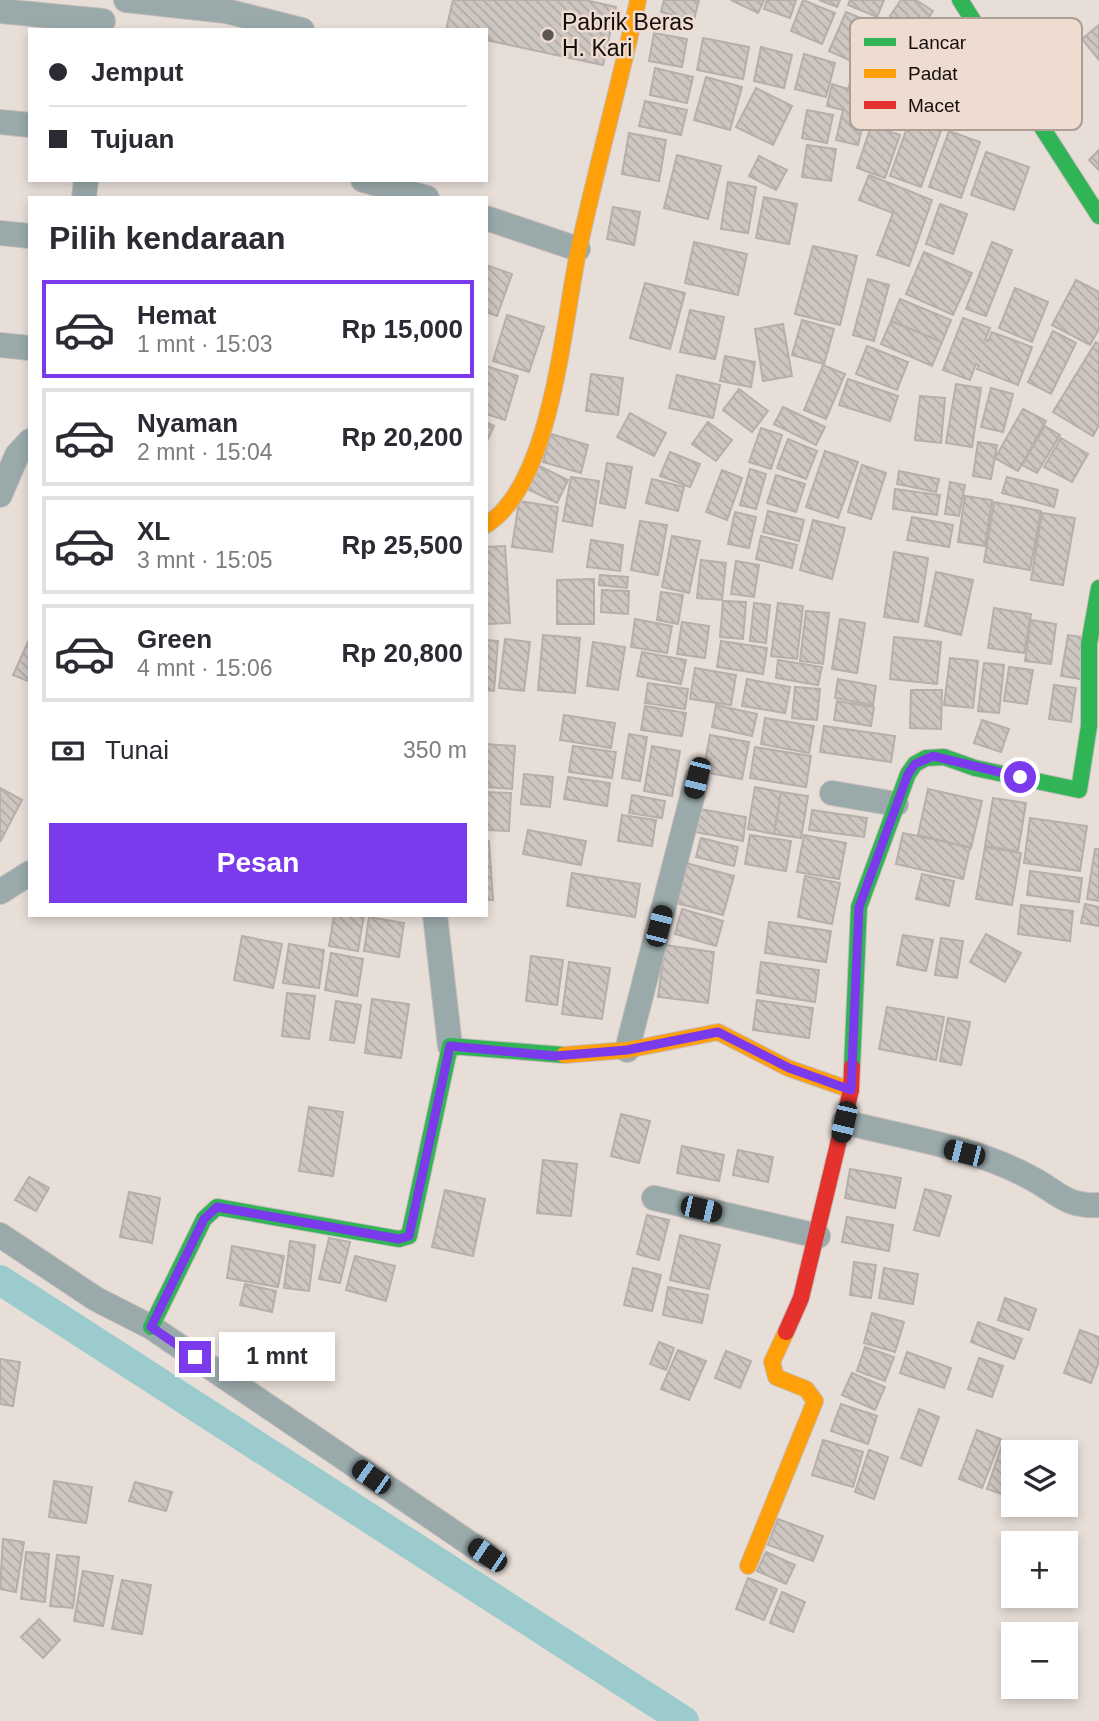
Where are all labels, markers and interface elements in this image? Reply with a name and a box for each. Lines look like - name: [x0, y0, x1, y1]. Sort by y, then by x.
- place label: Pabrik Beras H. Kari: [562, 9, 694, 61]
- legend: [850, 18, 1082, 130]
- marker: Pabrik Beras H. Kari: [540, 27, 556, 43]
- text: Lancar: [908, 32, 967, 53]
- text: Jemput: [91, 57, 183, 87]
- text: Padat: [908, 63, 958, 84]
- text: Macet: [908, 95, 960, 116]
- text: Tujuan: [91, 124, 174, 154]
- text: Pilih kendaraan: [49, 220, 286, 256]
- icon: car: [53, 298, 116, 361]
- text: Hemat: [137, 300, 216, 330]
- text: Rp 15,000: [342, 314, 463, 344]
- text: 1 mnt · 15:03: [137, 331, 273, 357]
- icon: car: [53, 406, 116, 469]
- text: Nyaman: [137, 408, 238, 438]
- text: Rp 20,200: [342, 422, 463, 452]
- text: 2 mnt · 15:04: [137, 439, 273, 465]
- icon: car: [53, 514, 116, 577]
- text: XL: [137, 516, 170, 546]
- text: Rp 25,500: [342, 530, 463, 560]
- text: 3 mnt · 15:05: [137, 547, 273, 573]
- icon: car: [53, 622, 116, 685]
- text: Green: [137, 624, 212, 654]
- text: Rp 20,800: [342, 638, 463, 668]
- text: 4 mnt · 15:06: [137, 655, 273, 681]
- icon: cash: [49, 732, 87, 770]
- text: Tunai: [105, 735, 169, 765]
- text: 350 m: [403, 737, 467, 763]
- car: [682, 755, 713, 801]
- route start: [1004, 761, 1036, 793]
- button: Pesan: [49, 823, 467, 903]
- car: [644, 903, 675, 949]
- car: [830, 1099, 859, 1145]
- car: [942, 1138, 987, 1168]
- car: [679, 1194, 724, 1224]
- callout: 1 mnt: [220, 1332, 335, 1382]
- route end: [179, 1341, 211, 1373]
- text: 1 mnt: [246, 1343, 308, 1369]
- map controls: [1001, 1440, 1078, 1699]
- button: layers: [1001, 1440, 1078, 1517]
- car: [348, 1456, 395, 1498]
- button: +: [1001, 1531, 1078, 1608]
- car: [464, 1535, 511, 1575]
- button: −: [1001, 1622, 1078, 1699]

